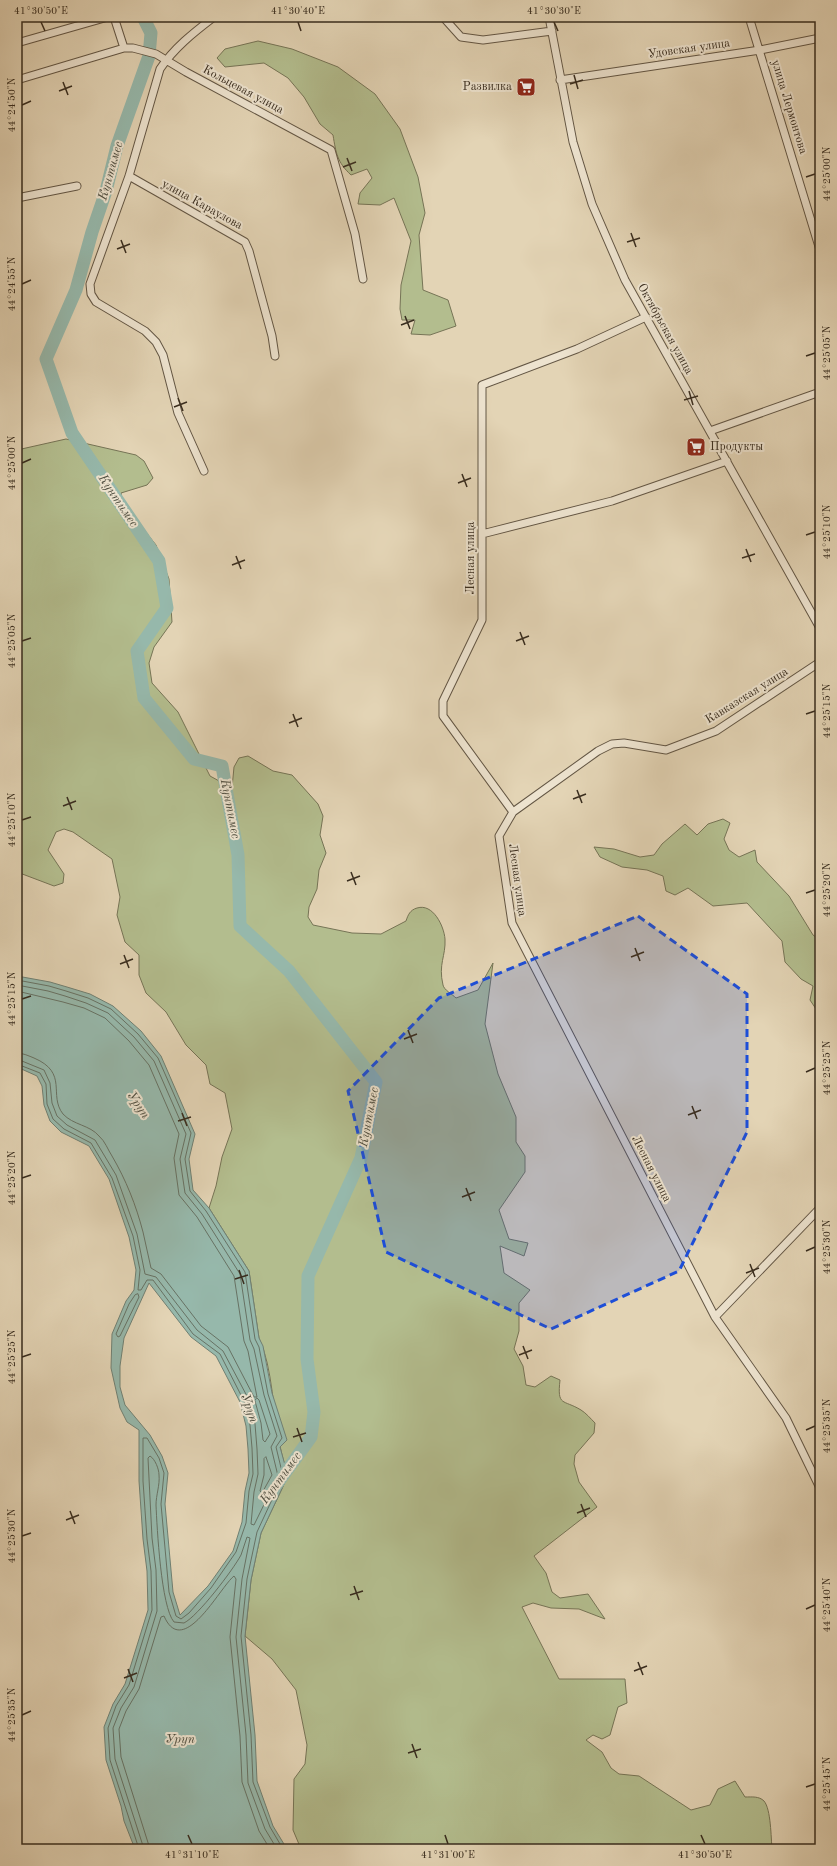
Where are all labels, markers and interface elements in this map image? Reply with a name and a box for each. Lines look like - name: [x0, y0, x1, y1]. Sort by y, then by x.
- text: 41°30'50"E: [14, 6, 68, 16]
- text: 41°30'40"E: [271, 6, 325, 16]
- text: 41°30'30"E: [527, 6, 581, 16]
- street label: Удовская улица: [647, 37, 731, 61]
- street label: улица Лермонтова: [769, 58, 809, 156]
- street label: Кольцевая улица: [201, 64, 286, 116]
- supermarket icon: Развилка: [515, 76, 537, 98]
- text: 44°24'50"N: [7, 77, 17, 132]
- place label: Развилка: [462, 81, 512, 93]
- water label: Кунтимес: [96, 140, 126, 203]
- text: 44°25'00"N: [822, 146, 832, 201]
- street label: улица Караулова: [160, 178, 244, 232]
- text: 44°24'55"N: [7, 256, 17, 311]
- street label: Октябрьская улица: [635, 282, 695, 376]
- text: 44°25'05"N: [822, 325, 832, 380]
- text: 44°25'00"N: [7, 435, 17, 490]
- supermarket icon: Продукты: [685, 436, 707, 458]
- place label: Продукты: [710, 441, 763, 453]
- water label: Кунтимес: [95, 471, 141, 530]
- text: 44°25'10"N: [822, 504, 832, 559]
- street label: Лесная улица: [465, 521, 477, 594]
- text: 44°25'05"N: [7, 613, 17, 668]
- street label: Кавказская улица: [704, 666, 791, 726]
- text: 44°25'15"N: [822, 683, 832, 738]
- water label: Кунтимес: [218, 777, 242, 840]
- text: 44°25'10"N: [7, 792, 17, 847]
- street label: Лесная улица: [506, 843, 528, 917]
- text: 44°25'20"N: [822, 862, 832, 917]
- text: 44°25'15"N: [7, 971, 17, 1026]
- text: 44°25'25"N: [822, 1040, 832, 1095]
- water label: Кунтимес: [357, 1086, 381, 1149]
- water label: Уруп: [124, 1089, 152, 1122]
- street label: Лесная улица: [629, 1134, 673, 1204]
- text: 44°25'20"N: [7, 1150, 17, 1205]
- text: 44°25'30"N: [822, 1219, 832, 1274]
- text: 44°25'25"N: [7, 1329, 17, 1384]
- water label: Уруп: [238, 1392, 260, 1425]
- text: 44°25'35"N: [822, 1398, 832, 1453]
- water label: Кунтимес: [257, 1449, 304, 1507]
- text: 44°25'30"N: [7, 1508, 17, 1563]
- text: 44°25'40"N: [822, 1577, 832, 1632]
- text: 44°25'35"N: [7, 1687, 17, 1742]
- water label: Уруп: [165, 1733, 196, 1746]
- text: 44°25'45"N: [822, 1756, 832, 1811]
- text: 41°31'10"E: [165, 1850, 219, 1860]
- text: 41°31'00"E: [421, 1850, 475, 1860]
- text: 41°30'50"E: [678, 1850, 732, 1860]

